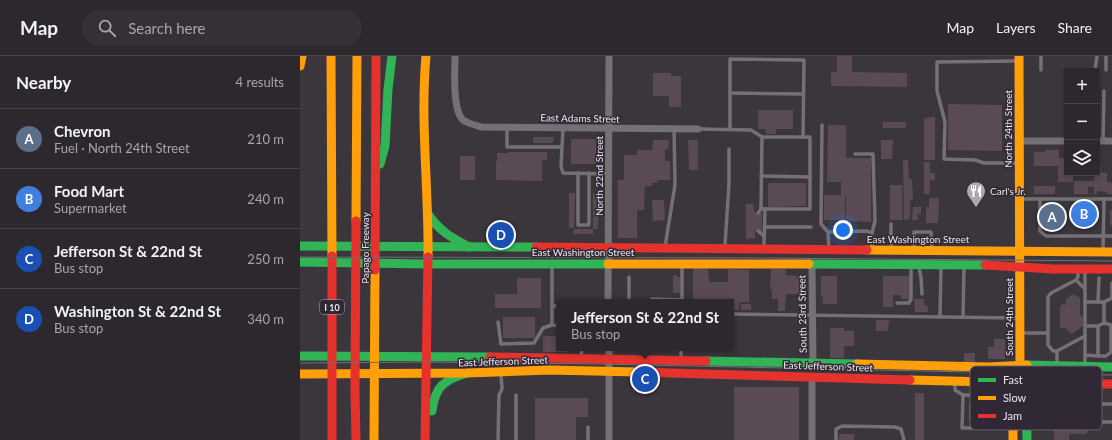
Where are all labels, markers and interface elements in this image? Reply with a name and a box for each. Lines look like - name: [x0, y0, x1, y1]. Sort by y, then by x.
- search box: [82, 10, 362, 46]
- text: Map: [20, 16, 58, 39]
- icon: search: [96, 17, 118, 39]
- text: Search here: [128, 19, 206, 37]
- text: Map: [946, 19, 974, 36]
- text: Layers: [996, 19, 1036, 36]
- text: Share: [1058, 19, 1092, 36]
- map controls: [1064, 68, 1100, 176]
- button: +: [1064, 68, 1100, 104]
- text: Nearby: [16, 72, 71, 93]
- text: 4 results: [236, 74, 284, 90]
- street label: North 24th Street: [1002, 89, 1014, 168]
- button: −: [1064, 104, 1100, 140]
- street label: East Adams Street: [540, 111, 620, 125]
- text: Chevron: [54, 122, 111, 140]
- text: A: [24, 131, 34, 147]
- text: 210 m: [247, 131, 284, 147]
- street label: North 22nd Street: [593, 135, 605, 216]
- text: Fuel · North 24th Street: [54, 140, 190, 156]
- button: layers: [1064, 140, 1100, 176]
- restaurant icon: Carl's Jr.: [965, 180, 987, 208]
- text: Food Mart: [54, 182, 124, 200]
- place label: Carl's Jr.: [990, 185, 1026, 197]
- text: B: [25, 191, 33, 207]
- text: 240 m: [247, 191, 284, 207]
- pin: B: [1071, 199, 1097, 229]
- text: Supermarket: [54, 200, 127, 216]
- pin: A: [1039, 202, 1065, 232]
- street label: Papago Freeway: [359, 211, 371, 284]
- pin: D: [488, 220, 514, 250]
- your location: [833, 220, 853, 240]
- street label: East Washington Street: [867, 233, 970, 245]
- text: Jefferson St & 22nd St: [54, 242, 202, 260]
- street label: East Washington Street: [532, 246, 635, 258]
- text: C: [25, 251, 33, 267]
- text: 250 m: [247, 251, 284, 267]
- text: Bus stop: [54, 260, 103, 276]
- street label: South 23rd Street: [795, 275, 809, 353]
- street label: South 24th Street: [1003, 278, 1015, 356]
- popup: [556, 299, 734, 351]
- road number: I 10: [320, 300, 344, 314]
- text: Washington St & 22nd St: [54, 302, 221, 320]
- text: Jefferson St & 22nd St: [571, 308, 719, 326]
- text: D: [24, 311, 34, 327]
- text: 340 m: [247, 311, 284, 327]
- text: Bus stop: [54, 320, 103, 336]
- text: Bus stop: [571, 326, 620, 342]
- street label: East Jefferson Street: [458, 353, 549, 369]
- street label: East Jefferson Street: [783, 358, 874, 374]
- pin: C: [632, 364, 658, 394]
- legend: [970, 366, 1102, 430]
- text: Fast: [1003, 373, 1023, 386]
- text: Slow: [1003, 391, 1027, 404]
- text: Jam: [1003, 409, 1022, 422]

